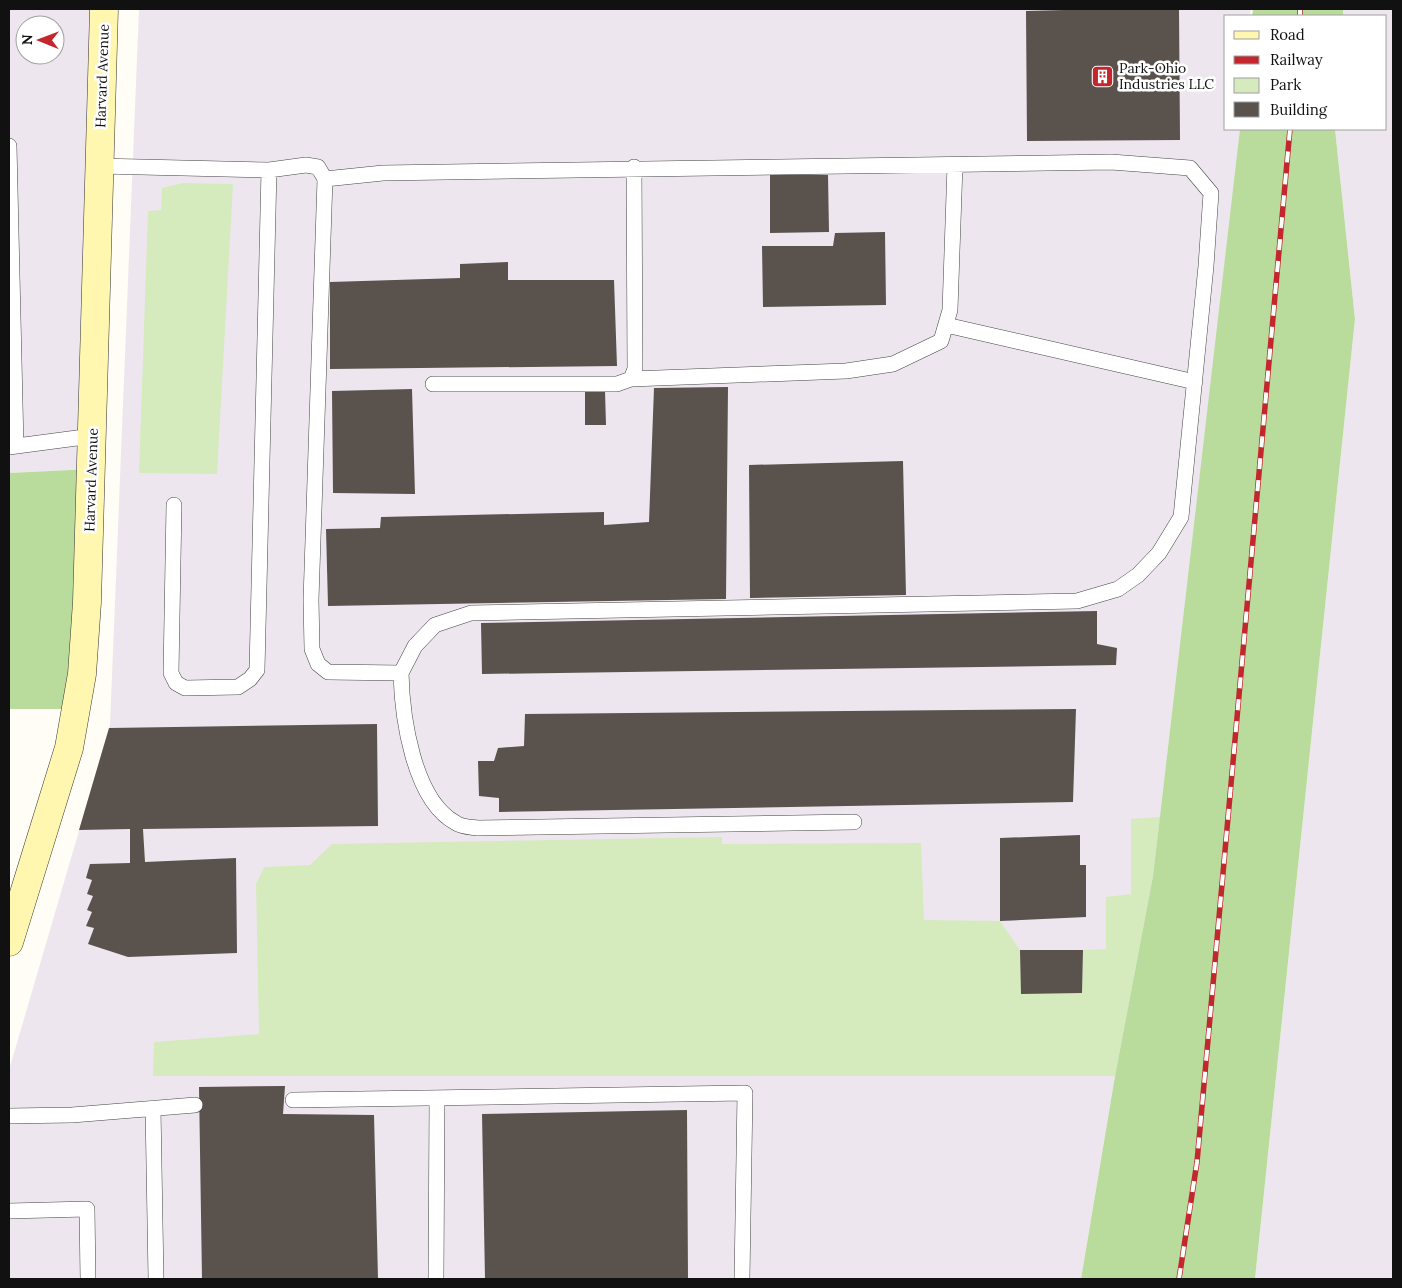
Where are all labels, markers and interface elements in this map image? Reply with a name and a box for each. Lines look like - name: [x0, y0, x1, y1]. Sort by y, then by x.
- north arrow: [15, 15, 65, 65]
- legend: [1224, 15, 1387, 130]
- street label: Harvard Avenue: [91, 23, 113, 128]
- text: Road: [1270, 25, 1305, 44]
- text: N: [18, 34, 36, 45]
- text: Railway: [1270, 50, 1323, 69]
- place label: Park-Ohio Industries LLC: [1119, 59, 1214, 93]
- building icon: Park-Ohio Industries LLC: [1091, 64, 1115, 88]
- text: Park: [1270, 75, 1301, 94]
- text: Building: [1270, 100, 1328, 119]
- street label: Harvard Avenue: [80, 427, 102, 532]

